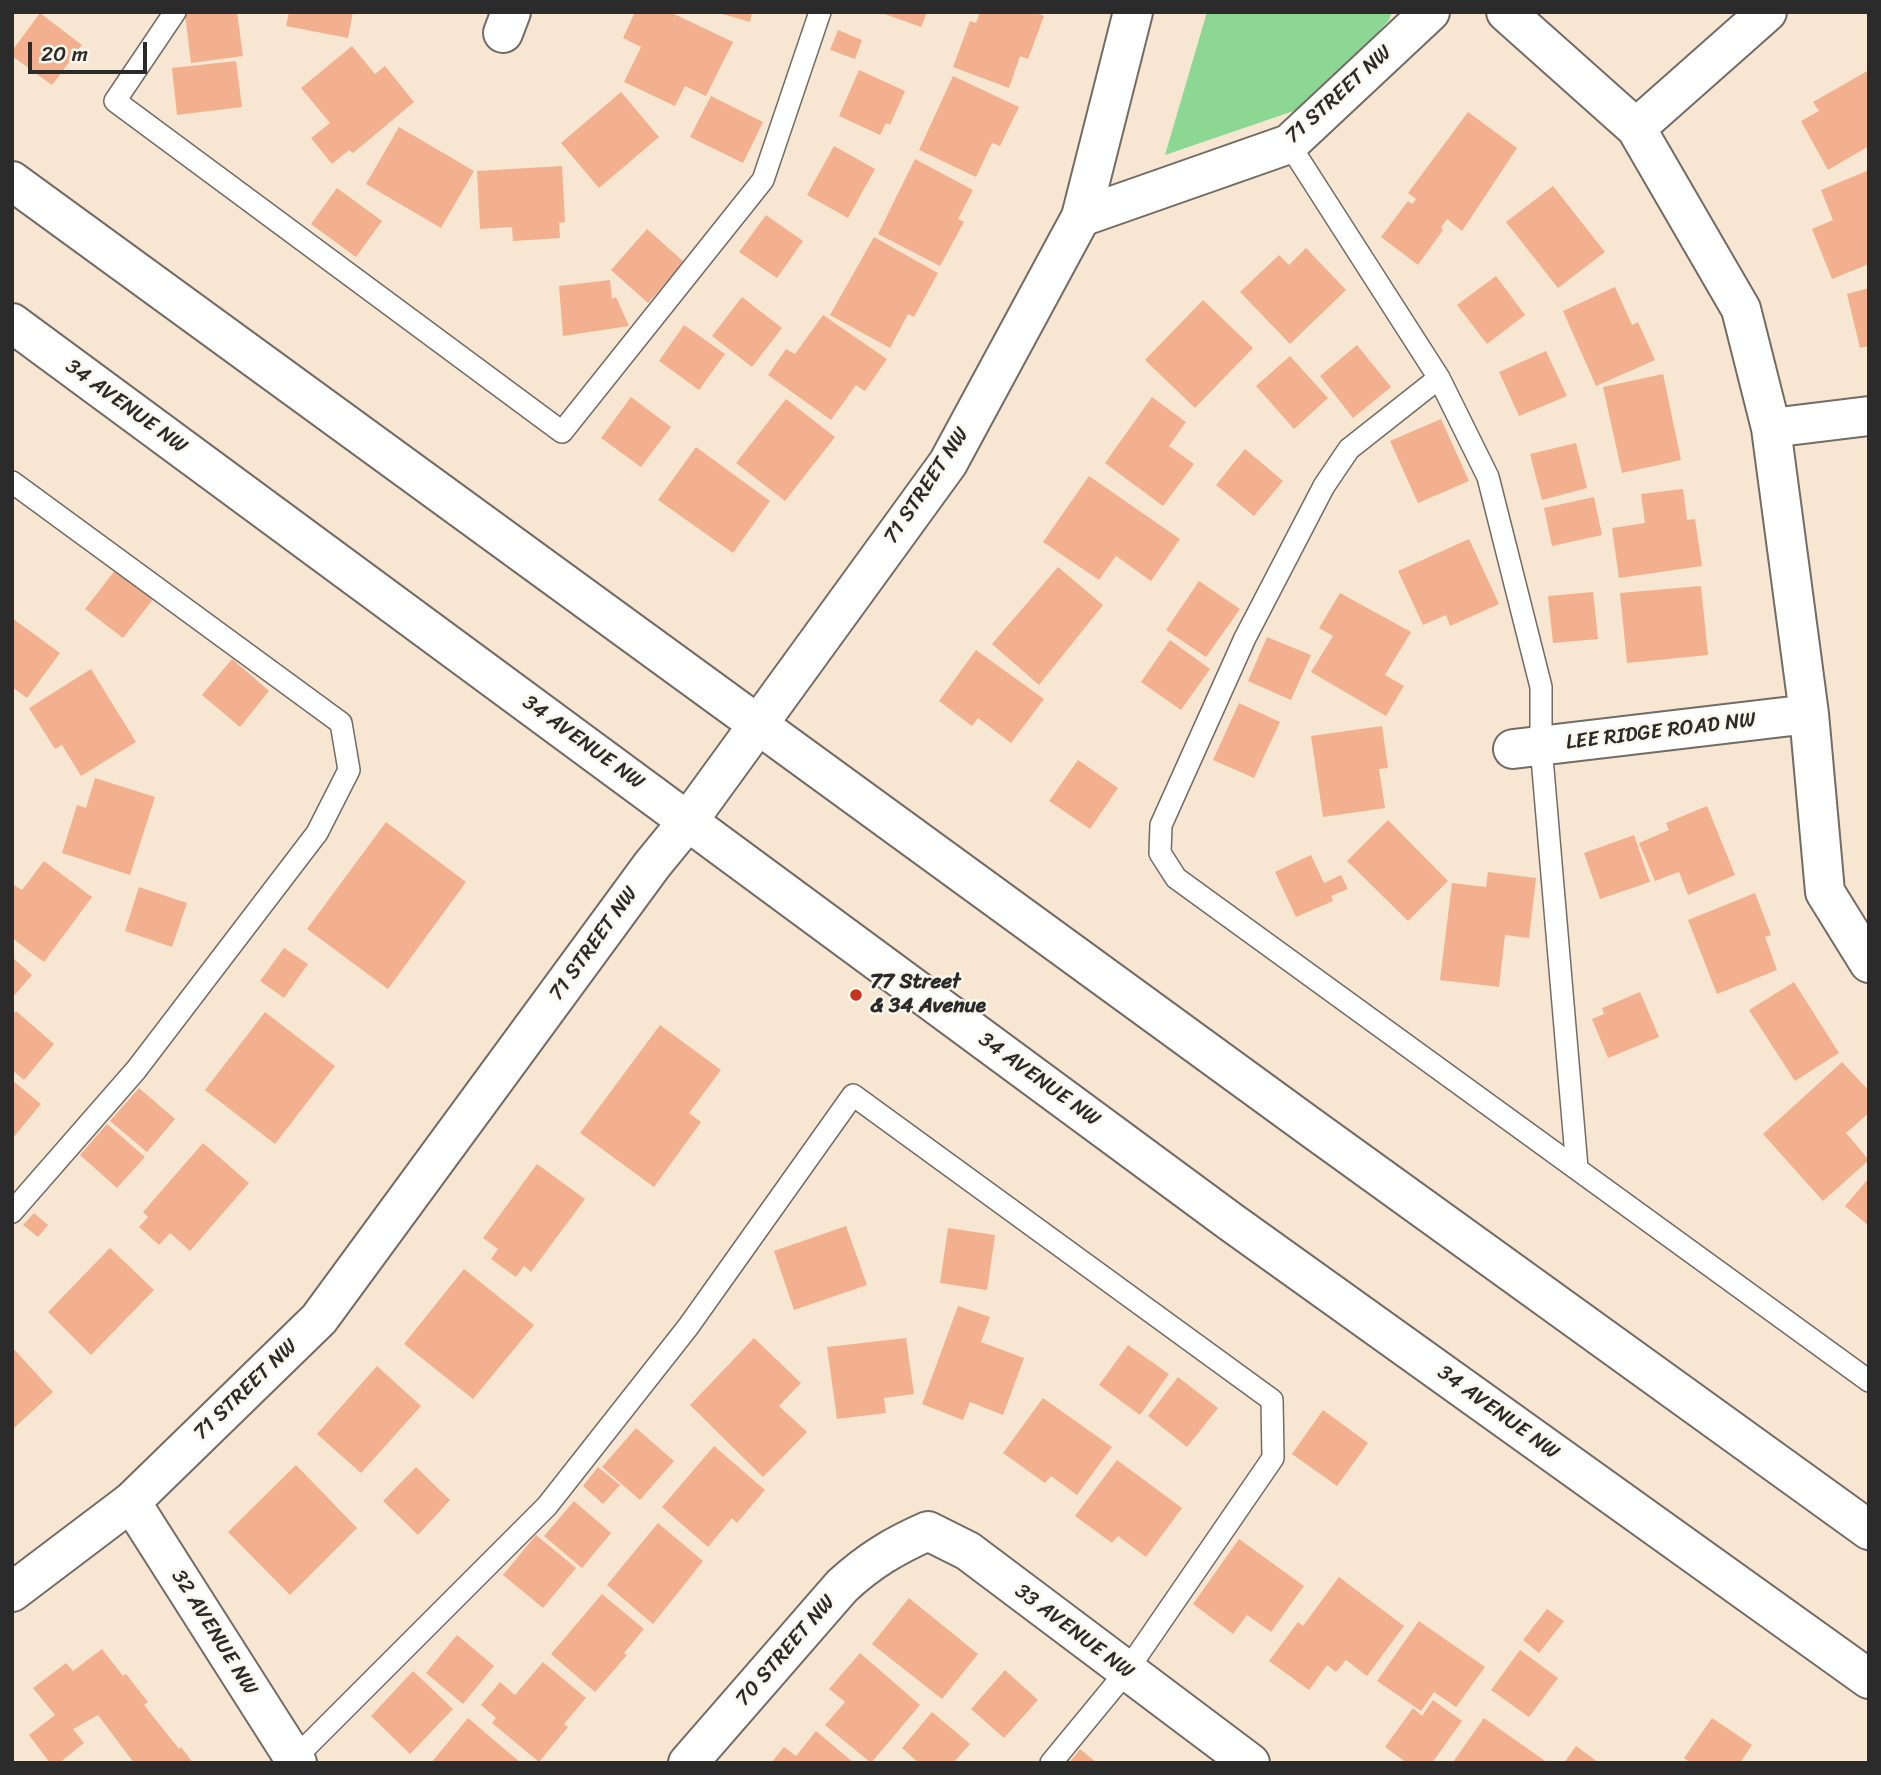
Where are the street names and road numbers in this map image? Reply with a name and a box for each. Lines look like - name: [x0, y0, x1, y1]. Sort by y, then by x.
- street label: 71 STREET NW: [1280, 41, 1398, 149]
- street label: 34 AVENUE NW: [60, 354, 192, 460]
- street label: 71 STREET NW: [879, 423, 975, 549]
- street label: 34 AVENUE NW: [517, 690, 649, 796]
- street label: LEE RIDGE ROAD NW: [1565, 708, 1757, 756]
- street label: 71 STREET NW: [544, 882, 644, 1006]
- street label: 34 AVENUE NW: [973, 1027, 1105, 1133]
- street label: 71 STREET NW: [189, 1334, 303, 1446]
- street label: 34 AVENUE NW: [1432, 1360, 1564, 1466]
- street label: 32 AVENUE NW: [165, 1566, 263, 1700]
- street label: 33 AVENUE NW: [1009, 1579, 1139, 1685]
- street label: 70 STREET NW: [731, 1590, 841, 1712]

